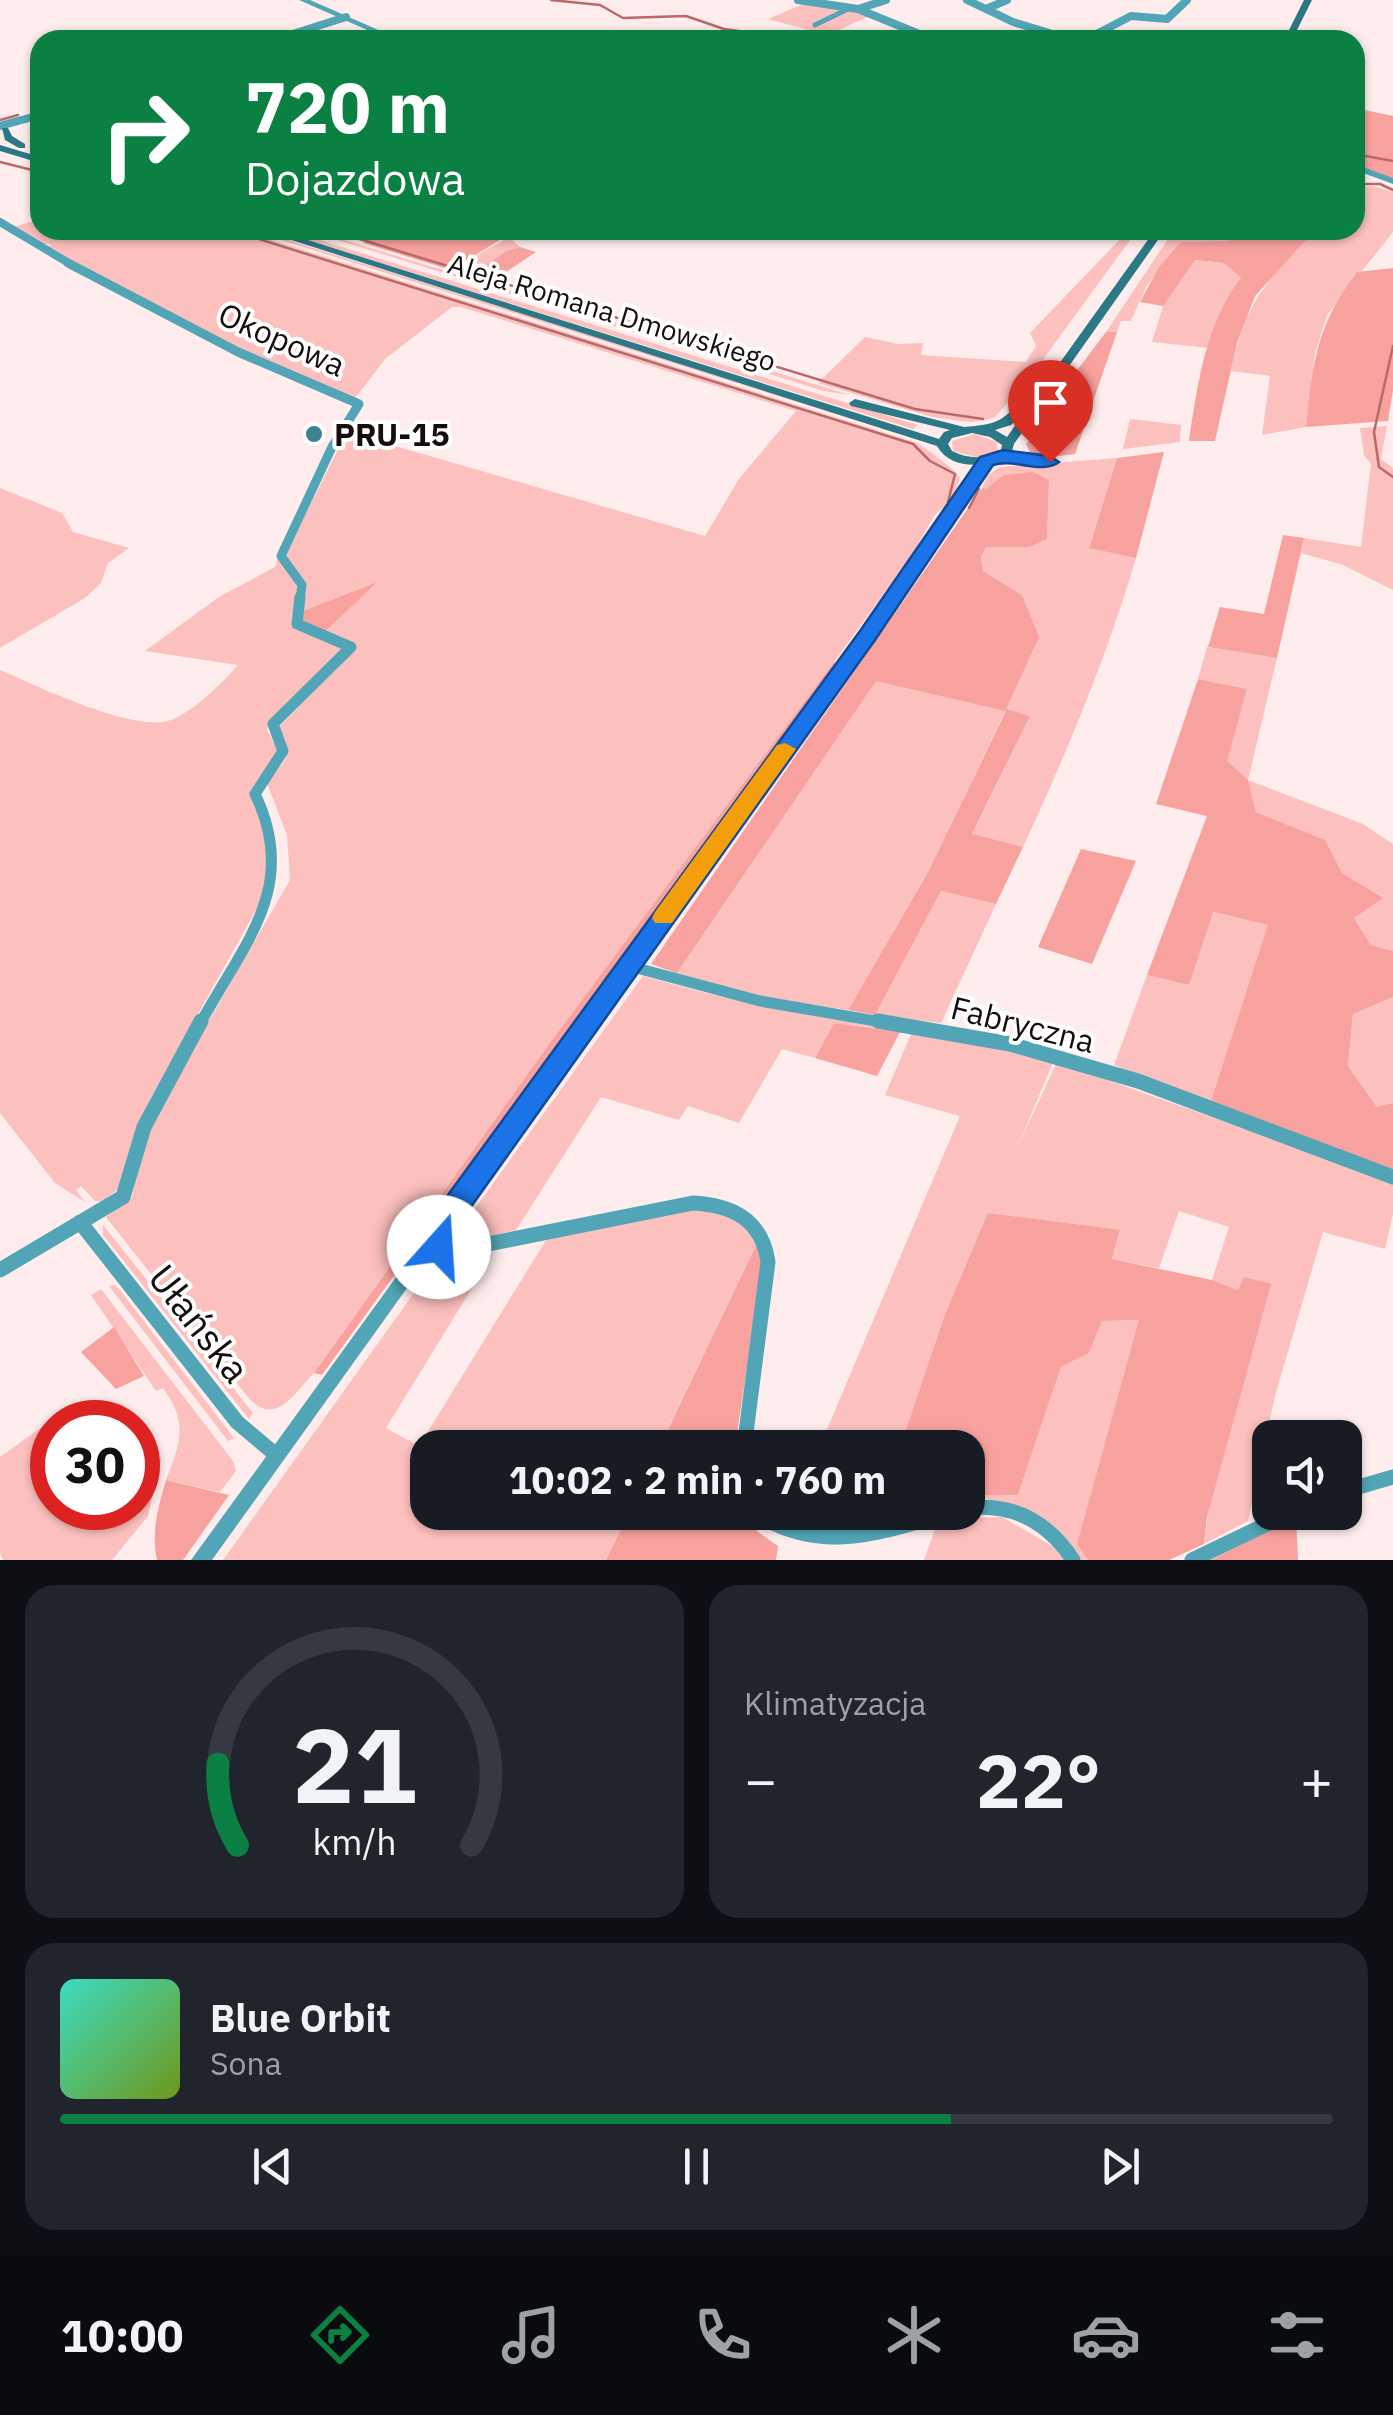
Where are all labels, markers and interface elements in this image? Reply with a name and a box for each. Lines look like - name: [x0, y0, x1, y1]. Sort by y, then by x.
- text: 720 m: [245, 61, 450, 152]
- icon: right: [80, 70, 210, 200]
- text: Dojazdowa: [245, 149, 465, 207]
- street label: Aleja Romana Dmowskiego: [444, 244, 780, 380]
- street label: Okopowa: [212, 292, 352, 386]
- pin: [1008, 360, 1093, 463]
- icon: arrive: [1023, 375, 1078, 430]
- place label: PRU-15: [334, 413, 450, 455]
- marker: PRU-15: [303, 423, 325, 445]
- street label: Fabryczna: [947, 986, 1099, 1062]
- position arrow: [387, 1195, 491, 1299]
- street label: Ułańska: [139, 1254, 261, 1392]
- speed limit sign: 30: [30, 1400, 160, 1530]
- map controls: [1252, 1420, 1362, 1530]
- button: sound: [1252, 1420, 1362, 1530]
- text: 10:02 · 2 min · 760 m: [509, 1455, 886, 1504]
- text: Klimatyzacja: [744, 1682, 926, 1724]
- text: 21: [292, 1696, 417, 1832]
- text: 22°: [976, 1731, 1101, 1829]
- text: −: [744, 1744, 777, 1815]
- text: +: [1300, 1744, 1333, 1815]
- text: km/h: [312, 1818, 397, 1865]
- text: Blue Orbit: [210, 1993, 391, 2042]
- text: Sona: [210, 2042, 282, 2084]
- icon: previous: [245, 2139, 300, 2194]
- icon: pause: [669, 2139, 724, 2194]
- icon: next: [1093, 2139, 1148, 2194]
- icon: directions: [305, 2300, 375, 2370]
- icon: music: [496, 2300, 566, 2370]
- icon: phone: [688, 2300, 758, 2370]
- icon: climate: [879, 2300, 949, 2370]
- icon: car: [1071, 2300, 1141, 2370]
- icon: filters: [1262, 2300, 1332, 2370]
- text: 10:00: [61, 2306, 184, 2364]

